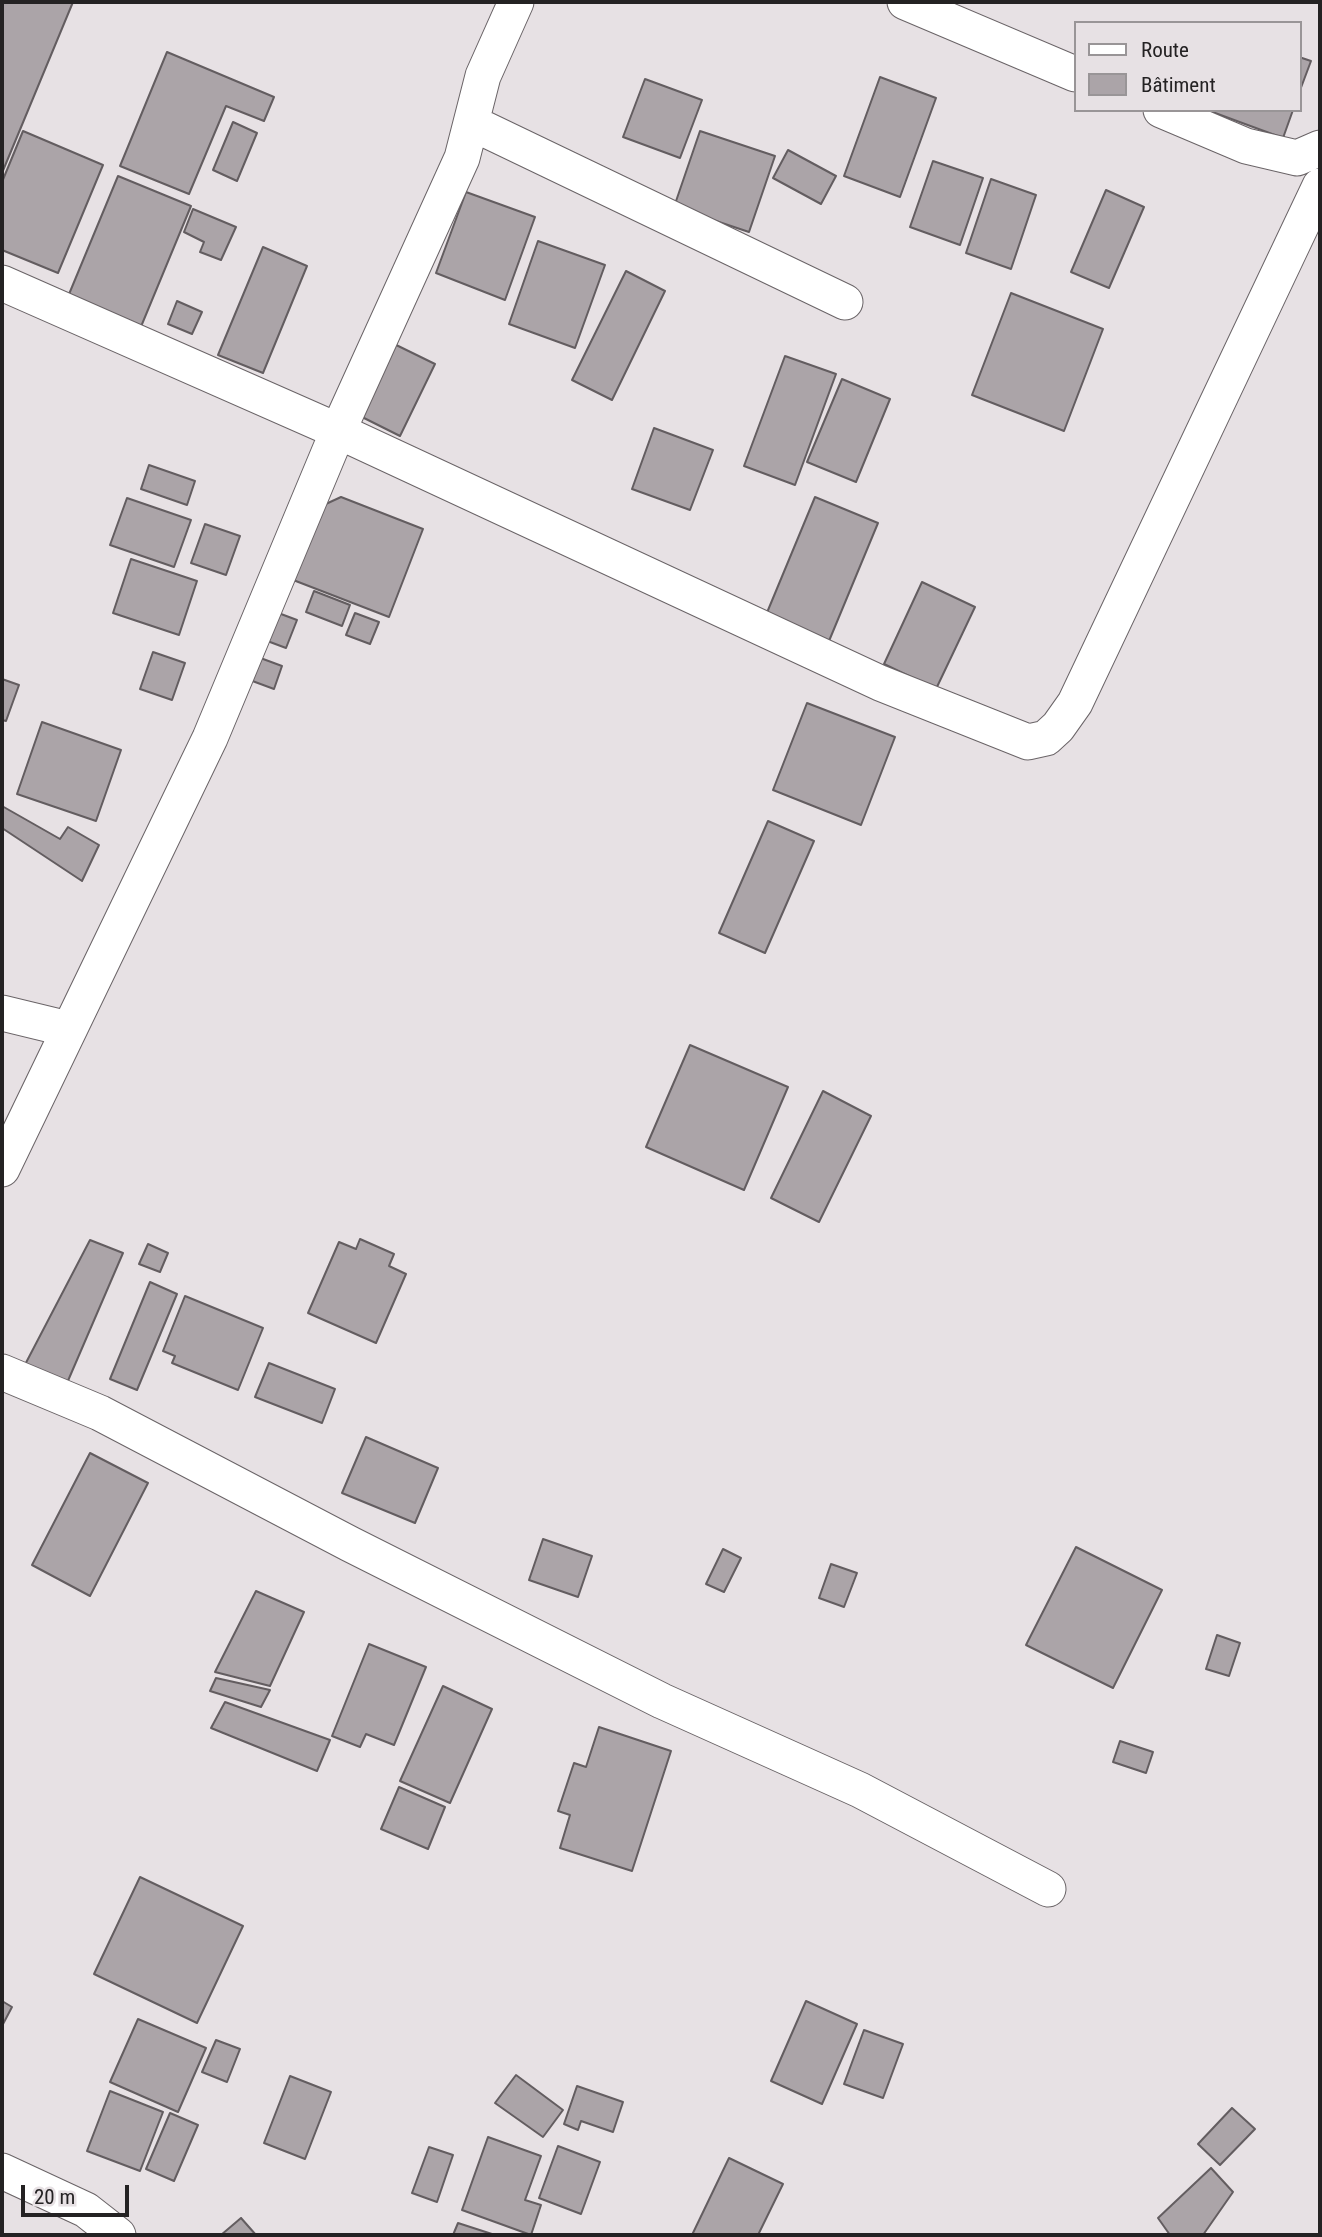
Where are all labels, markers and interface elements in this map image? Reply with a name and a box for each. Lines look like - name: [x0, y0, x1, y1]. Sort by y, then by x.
- legend: [1074, 21, 1301, 112]
- text: Route: [1141, 38, 1189, 62]
- text: Bâtiment: [1141, 73, 1216, 97]
- scale bar: [24, 2170, 133, 2214]
- text: 20 m: [34, 2185, 75, 2209]

